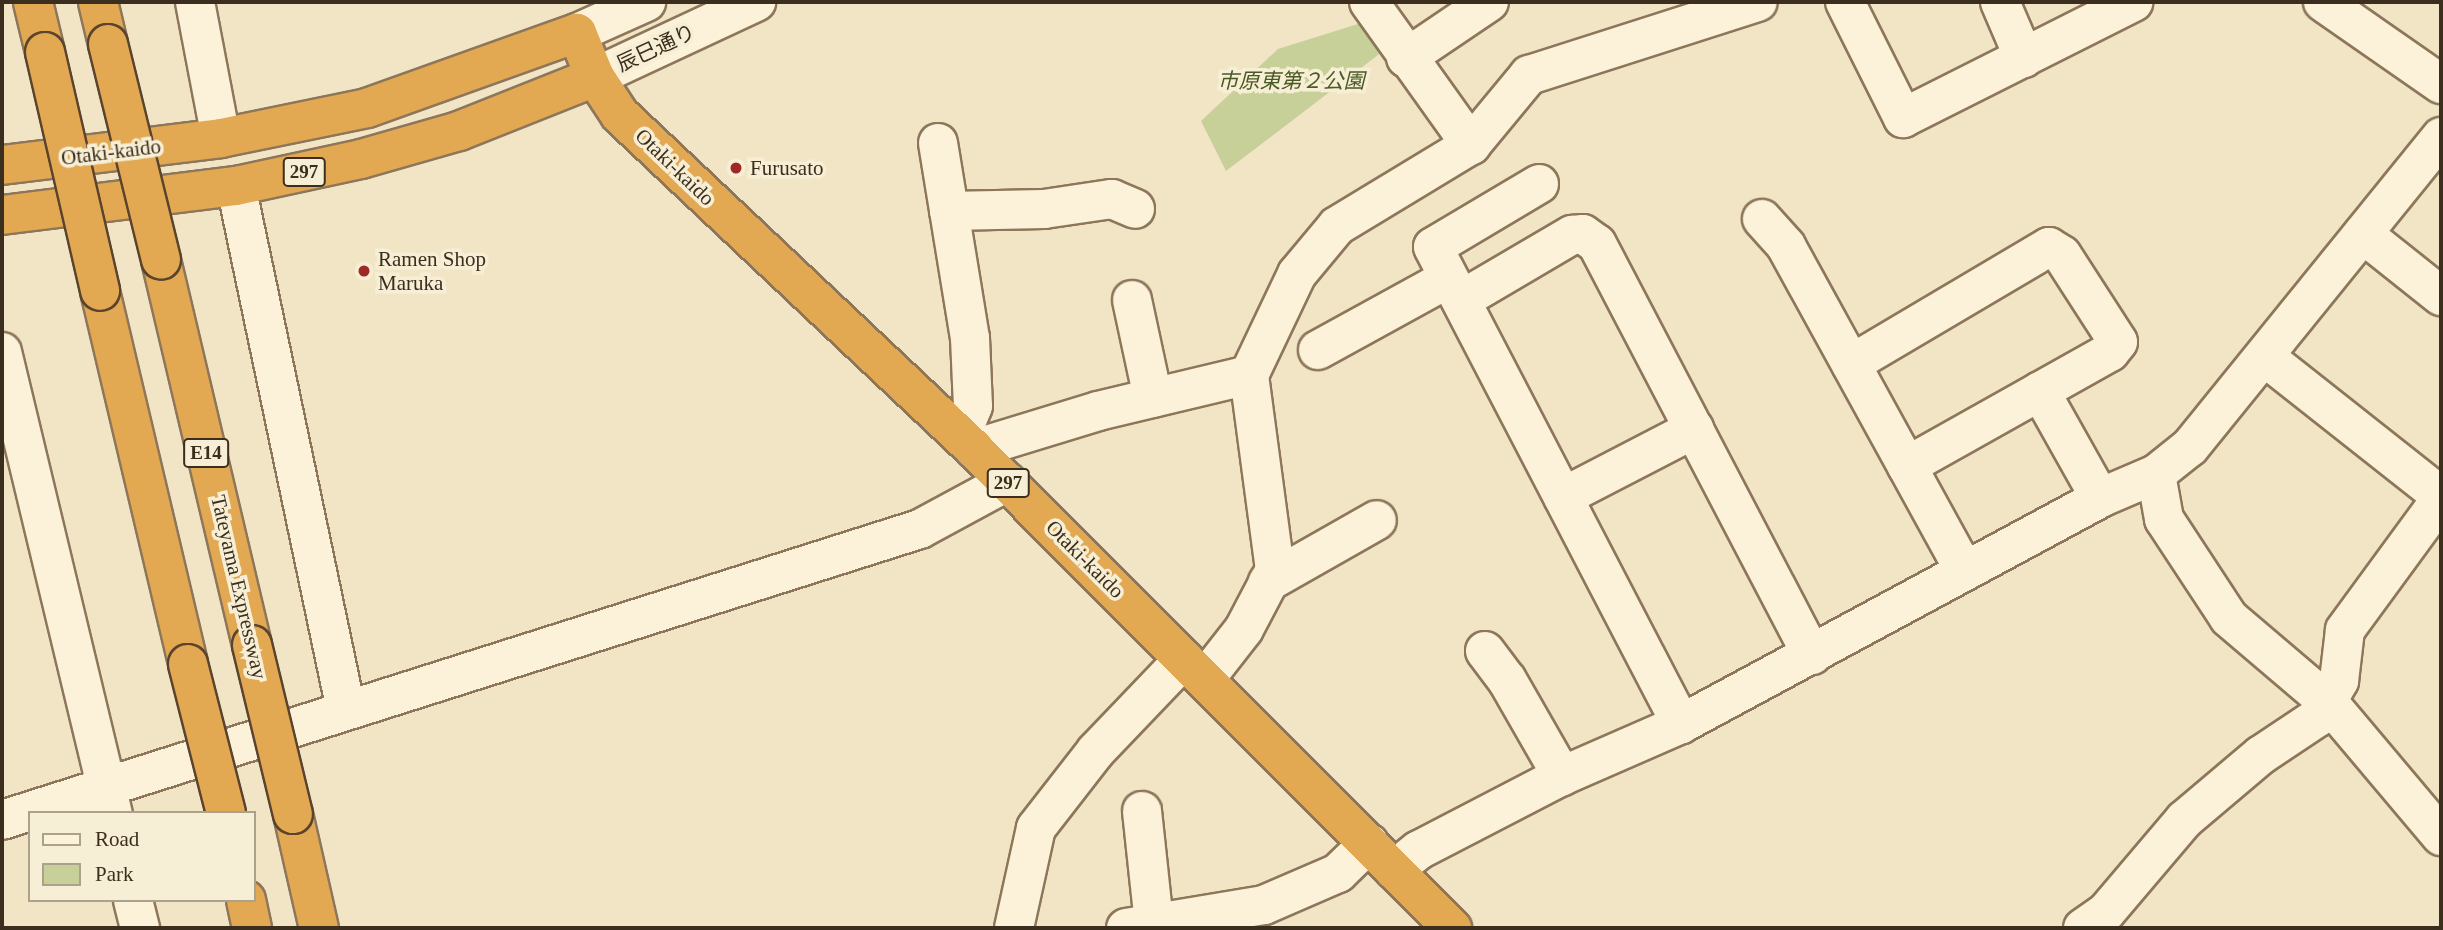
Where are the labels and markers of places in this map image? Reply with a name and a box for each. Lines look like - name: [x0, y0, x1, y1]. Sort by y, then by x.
- place label: Furusato: [750, 155, 824, 181]
- marker: Furusato: [728, 160, 744, 176]
- place label: Ramen Shop Maruka: [378, 246, 486, 296]
- marker: Ramen Shop Maruka: [356, 263, 372, 279]

